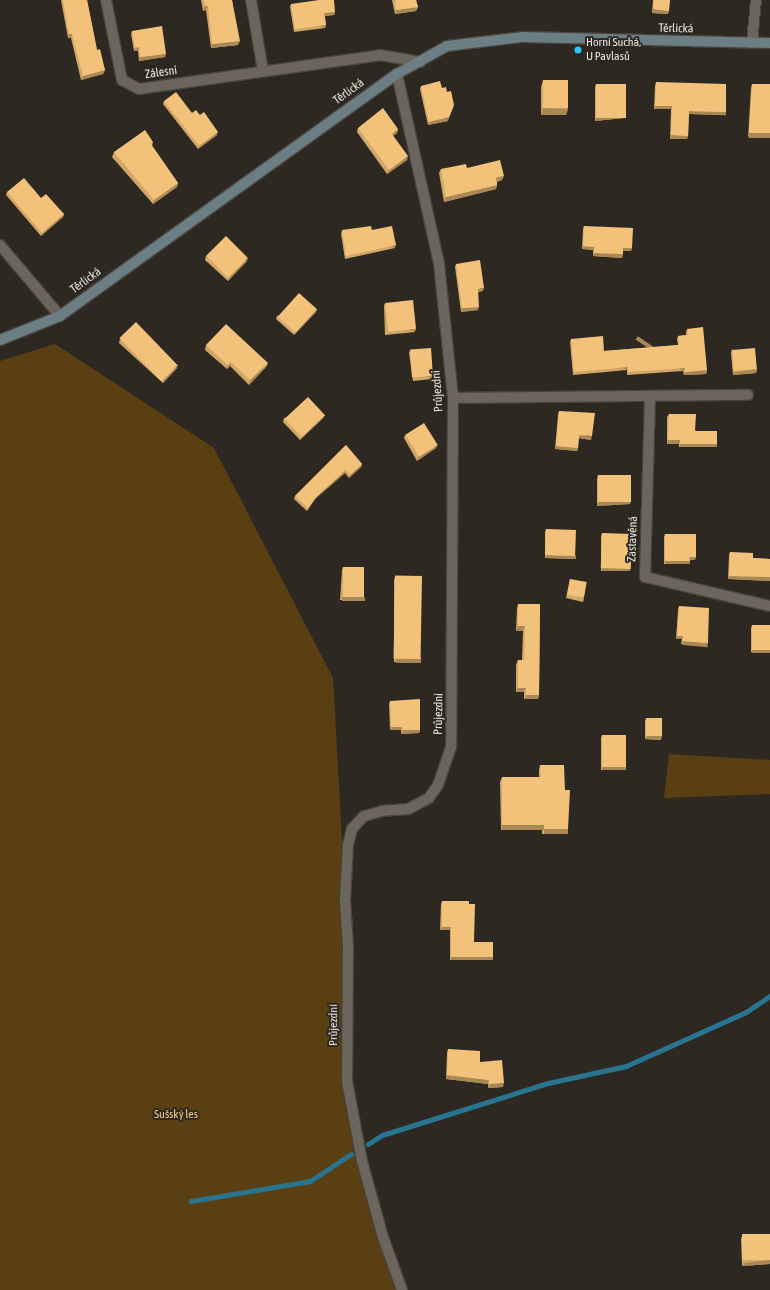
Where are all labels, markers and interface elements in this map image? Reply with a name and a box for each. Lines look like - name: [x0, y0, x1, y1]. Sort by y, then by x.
- street label: Těrlická: [658, 21, 694, 37]
- place label: Horní Suchá, U Pavlasů: [586, 36, 641, 64]
- marker: Horní Suchá, U Pavlasů: [573, 45, 583, 55]
- street label: Zálesní: [144, 64, 178, 82]
- street label: Těrlická: [331, 76, 367, 108]
- street label: Těrlická: [68, 265, 104, 297]
- street label: Průjezdní: [429, 370, 447, 412]
- street label: Zastavěná: [625, 516, 641, 562]
- street label: Průjezdní: [431, 693, 447, 735]
- street label: Průjezdní: [327, 1004, 341, 1046]
- park label: Sušský les: [154, 1108, 198, 1122]

